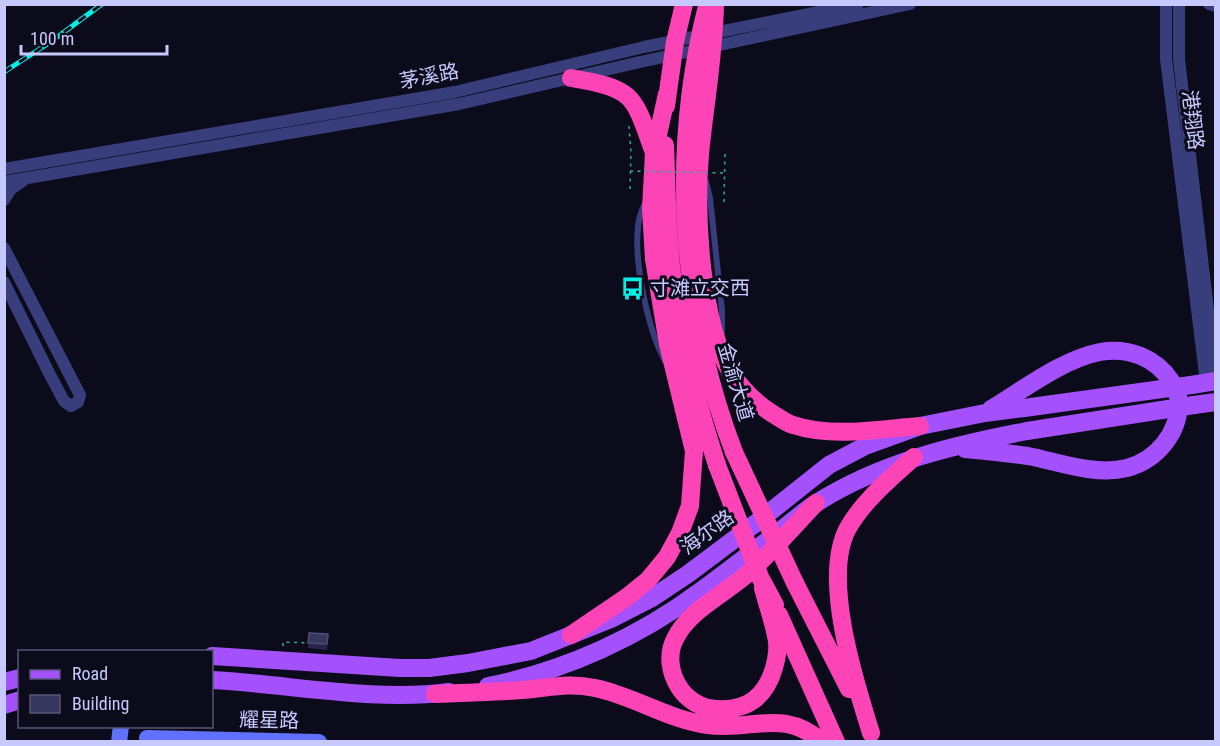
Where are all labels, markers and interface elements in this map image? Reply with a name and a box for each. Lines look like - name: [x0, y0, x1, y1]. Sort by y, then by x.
- scale bar: [21, 18, 166, 56]
- text: 100 m: [30, 28, 74, 49]
- street label: 茅溪路: [397, 58, 461, 94]
- street label: 港翔路: [1177, 89, 1209, 151]
- bus stop icon: 寸滩立交西: [619, 275, 645, 301]
- place label: 寸滩立交西: [650, 276, 750, 300]
- street label: 金渝大道: [713, 340, 759, 424]
- street label: 海尔路: [676, 505, 738, 559]
- legend: [18, 650, 213, 728]
- text: Road: [72, 663, 108, 684]
- text: Building: [72, 693, 129, 714]
- street label: 耀星路: [239, 707, 299, 733]

